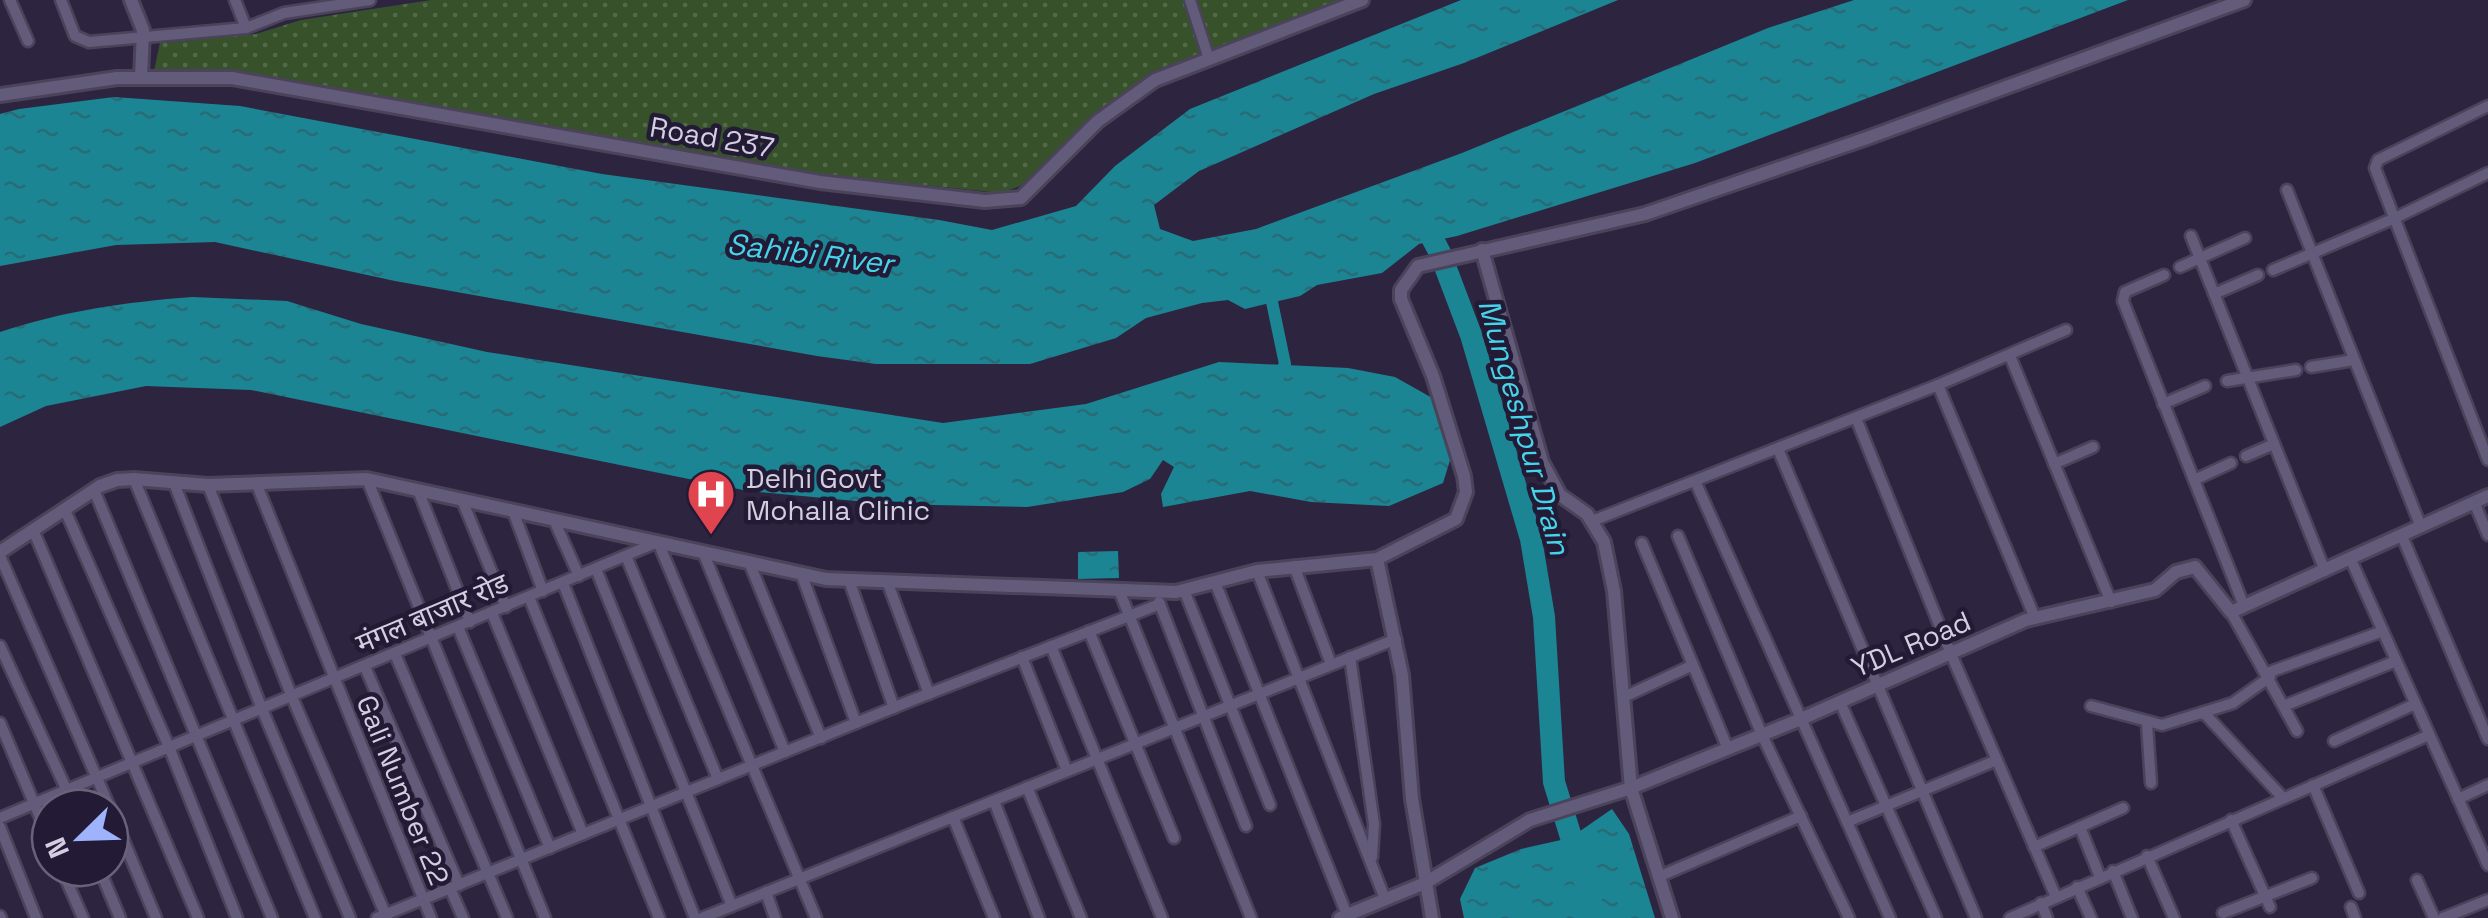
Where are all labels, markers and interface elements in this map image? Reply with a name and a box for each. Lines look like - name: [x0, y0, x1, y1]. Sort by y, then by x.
- street label: Road 237: [647, 108, 777, 166]
- water label: Sahibi River: [725, 224, 898, 283]
- water label: Mungeshpur Drain: [1469, 294, 1580, 560]
- place label: Delhi Govt Mohalla Clinic: [746, 460, 930, 528]
- hospital icon: Delhi Govt Mohalla Clinic: [685, 468, 737, 536]
- street label: मंगल बाजार रोड: [350, 564, 515, 661]
- street label: YDL Road: [1846, 603, 1976, 685]
- street label: Gali Number 22: [349, 690, 457, 890]
- north arrow: [30, 788, 130, 888]
- text: N: [37, 832, 77, 863]

